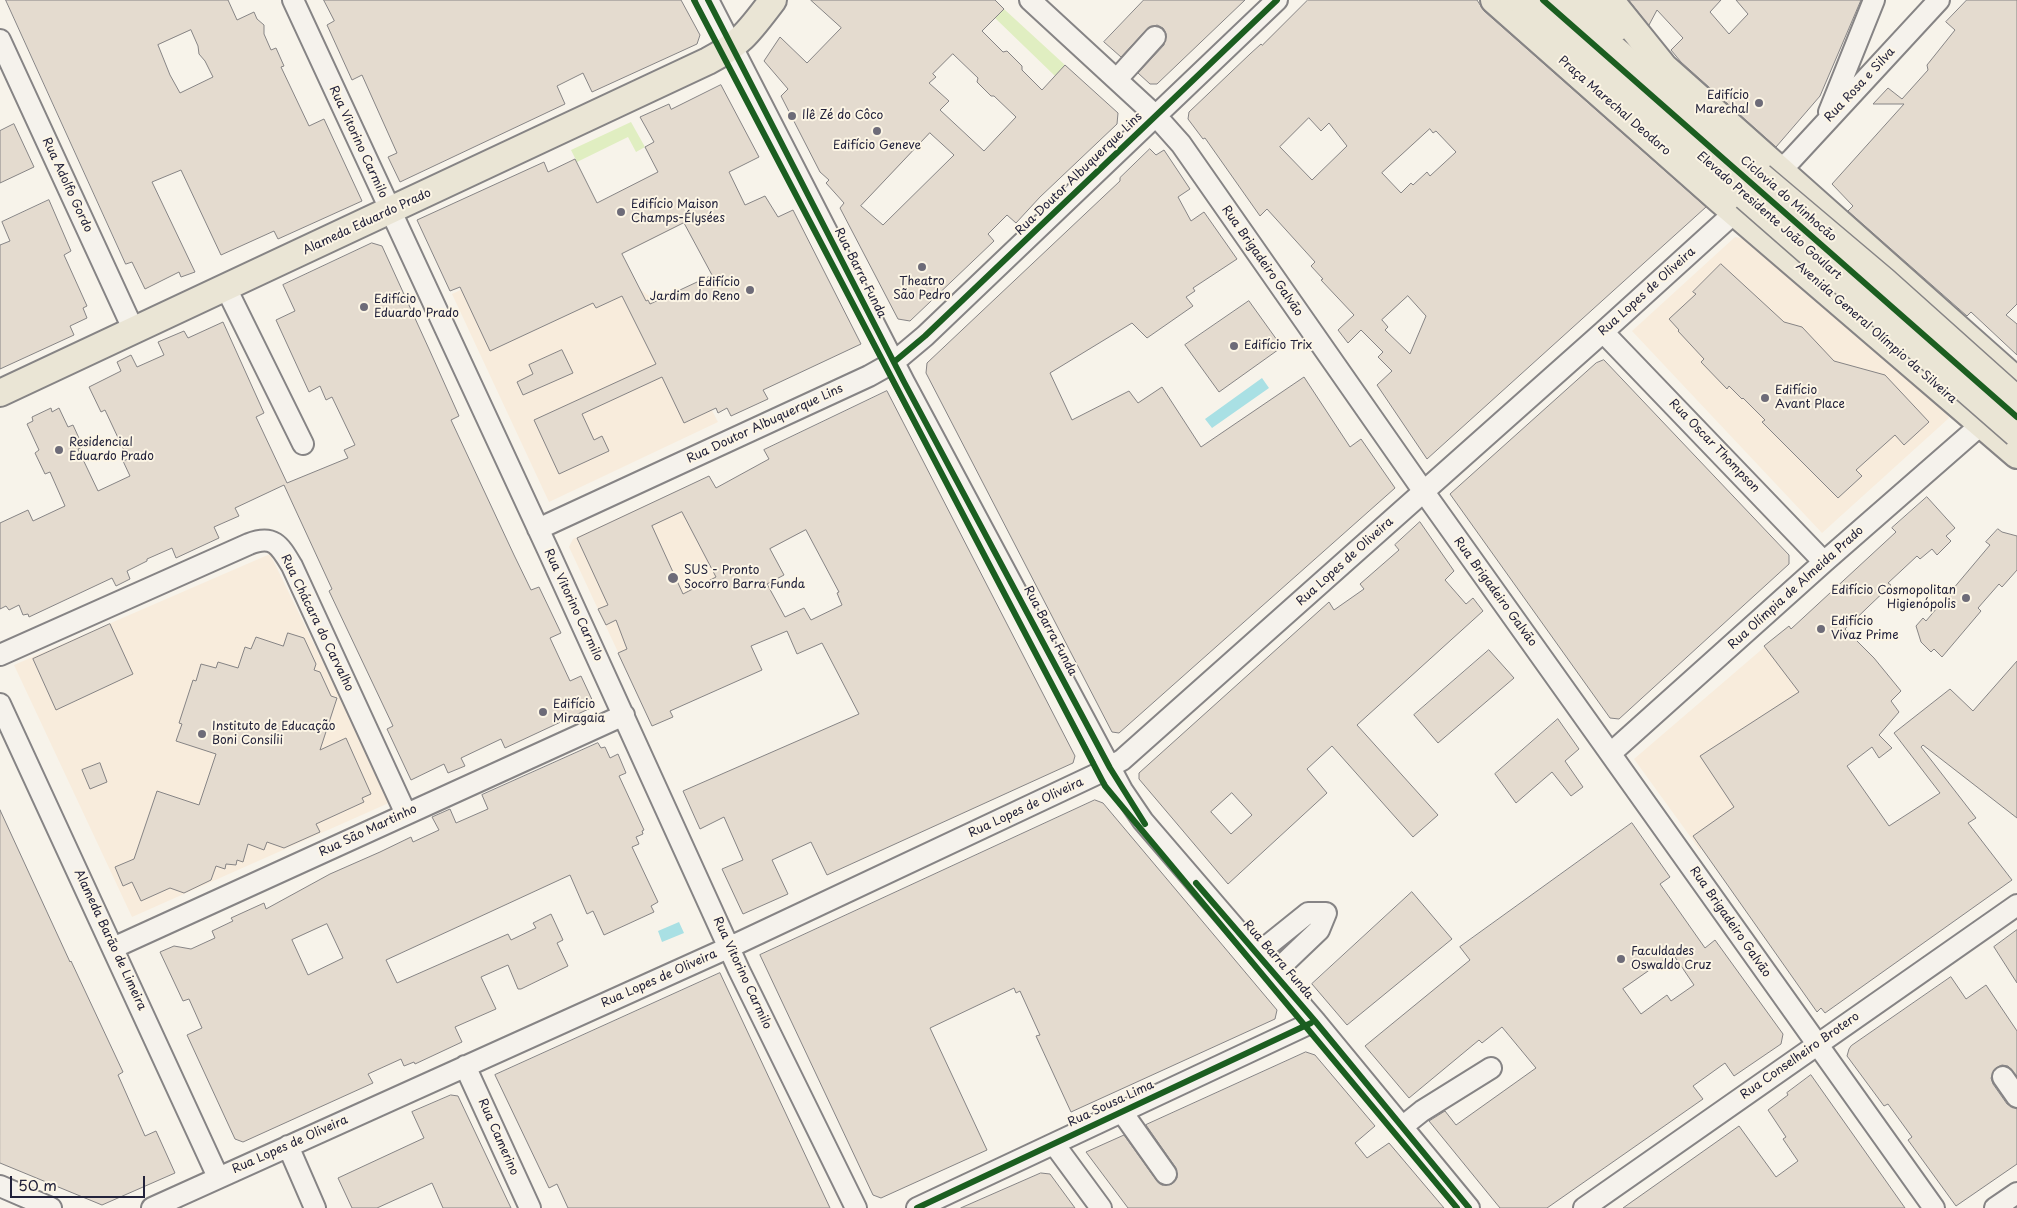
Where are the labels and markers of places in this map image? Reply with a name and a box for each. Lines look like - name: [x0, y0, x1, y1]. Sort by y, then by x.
- place label: Edifício Marechal: [1695, 89, 1749, 117]
- marker: Edifício Marechal: [1753, 97, 1765, 109]
- place label: Ilê Zé do Côco: [802, 109, 883, 123]
- marker: Ilê Zé do Côco: [786, 110, 798, 122]
- marker: Edifício Geneve: [871, 125, 883, 137]
- place label: Edifício Geneve: [833, 139, 921, 153]
- place label: Edifício Maison Champs-Élysées: [631, 198, 725, 226]
- marker: Edifício Maison Champs-Élysées: [615, 206, 627, 218]
- marker: Theatro São Pedro: [916, 261, 928, 273]
- place label: Theatro São Pedro: [893, 275, 951, 303]
- place label: Edifício Jardim do Reno: [650, 276, 740, 304]
- marker: Edifício Jardim do Reno: [744, 284, 756, 296]
- place label: Edifício Eduardo Prado: [374, 293, 459, 321]
- marker: Edifício Eduardo Prado: [358, 301, 370, 313]
- place label: Edifício Trix: [1244, 339, 1312, 353]
- marker: Edifício Trix: [1228, 340, 1240, 352]
- place label: Edifício Avant Place: [1775, 384, 1845, 412]
- marker: Edifício Avant Place: [1759, 392, 1771, 404]
- place label: Residencial Eduardo Prado: [69, 436, 154, 464]
- marker: Residencial Eduardo Prado: [53, 444, 65, 456]
- place label: SUS - Pronto Socorro Barra Funda: [684, 564, 805, 592]
- marker: SUS - Pronto Socorro Barra Funda: [666, 571, 680, 585]
- place label: Edifício Cosmopolitan Higienópolis: [1831, 584, 1956, 612]
- marker: Edifício Cosmopolitan Higienópolis: [1960, 592, 1972, 604]
- place label: Edifício Vivaz Prime: [1831, 615, 1899, 643]
- marker: Edifício Vivaz Prime: [1815, 623, 1827, 635]
- place label: Edifício Miragaia: [553, 698, 605, 726]
- marker: Edifício Miragaia: [537, 706, 549, 718]
- place label: Instituto de Educação Boni Consilii: [212, 720, 335, 748]
- marker: Instituto de Educação Boni Consilii: [196, 728, 208, 740]
- place label: Faculdades Oswaldo Cruz: [1631, 945, 1711, 973]
- marker: Faculdades Oswaldo Cruz: [1615, 953, 1627, 965]

